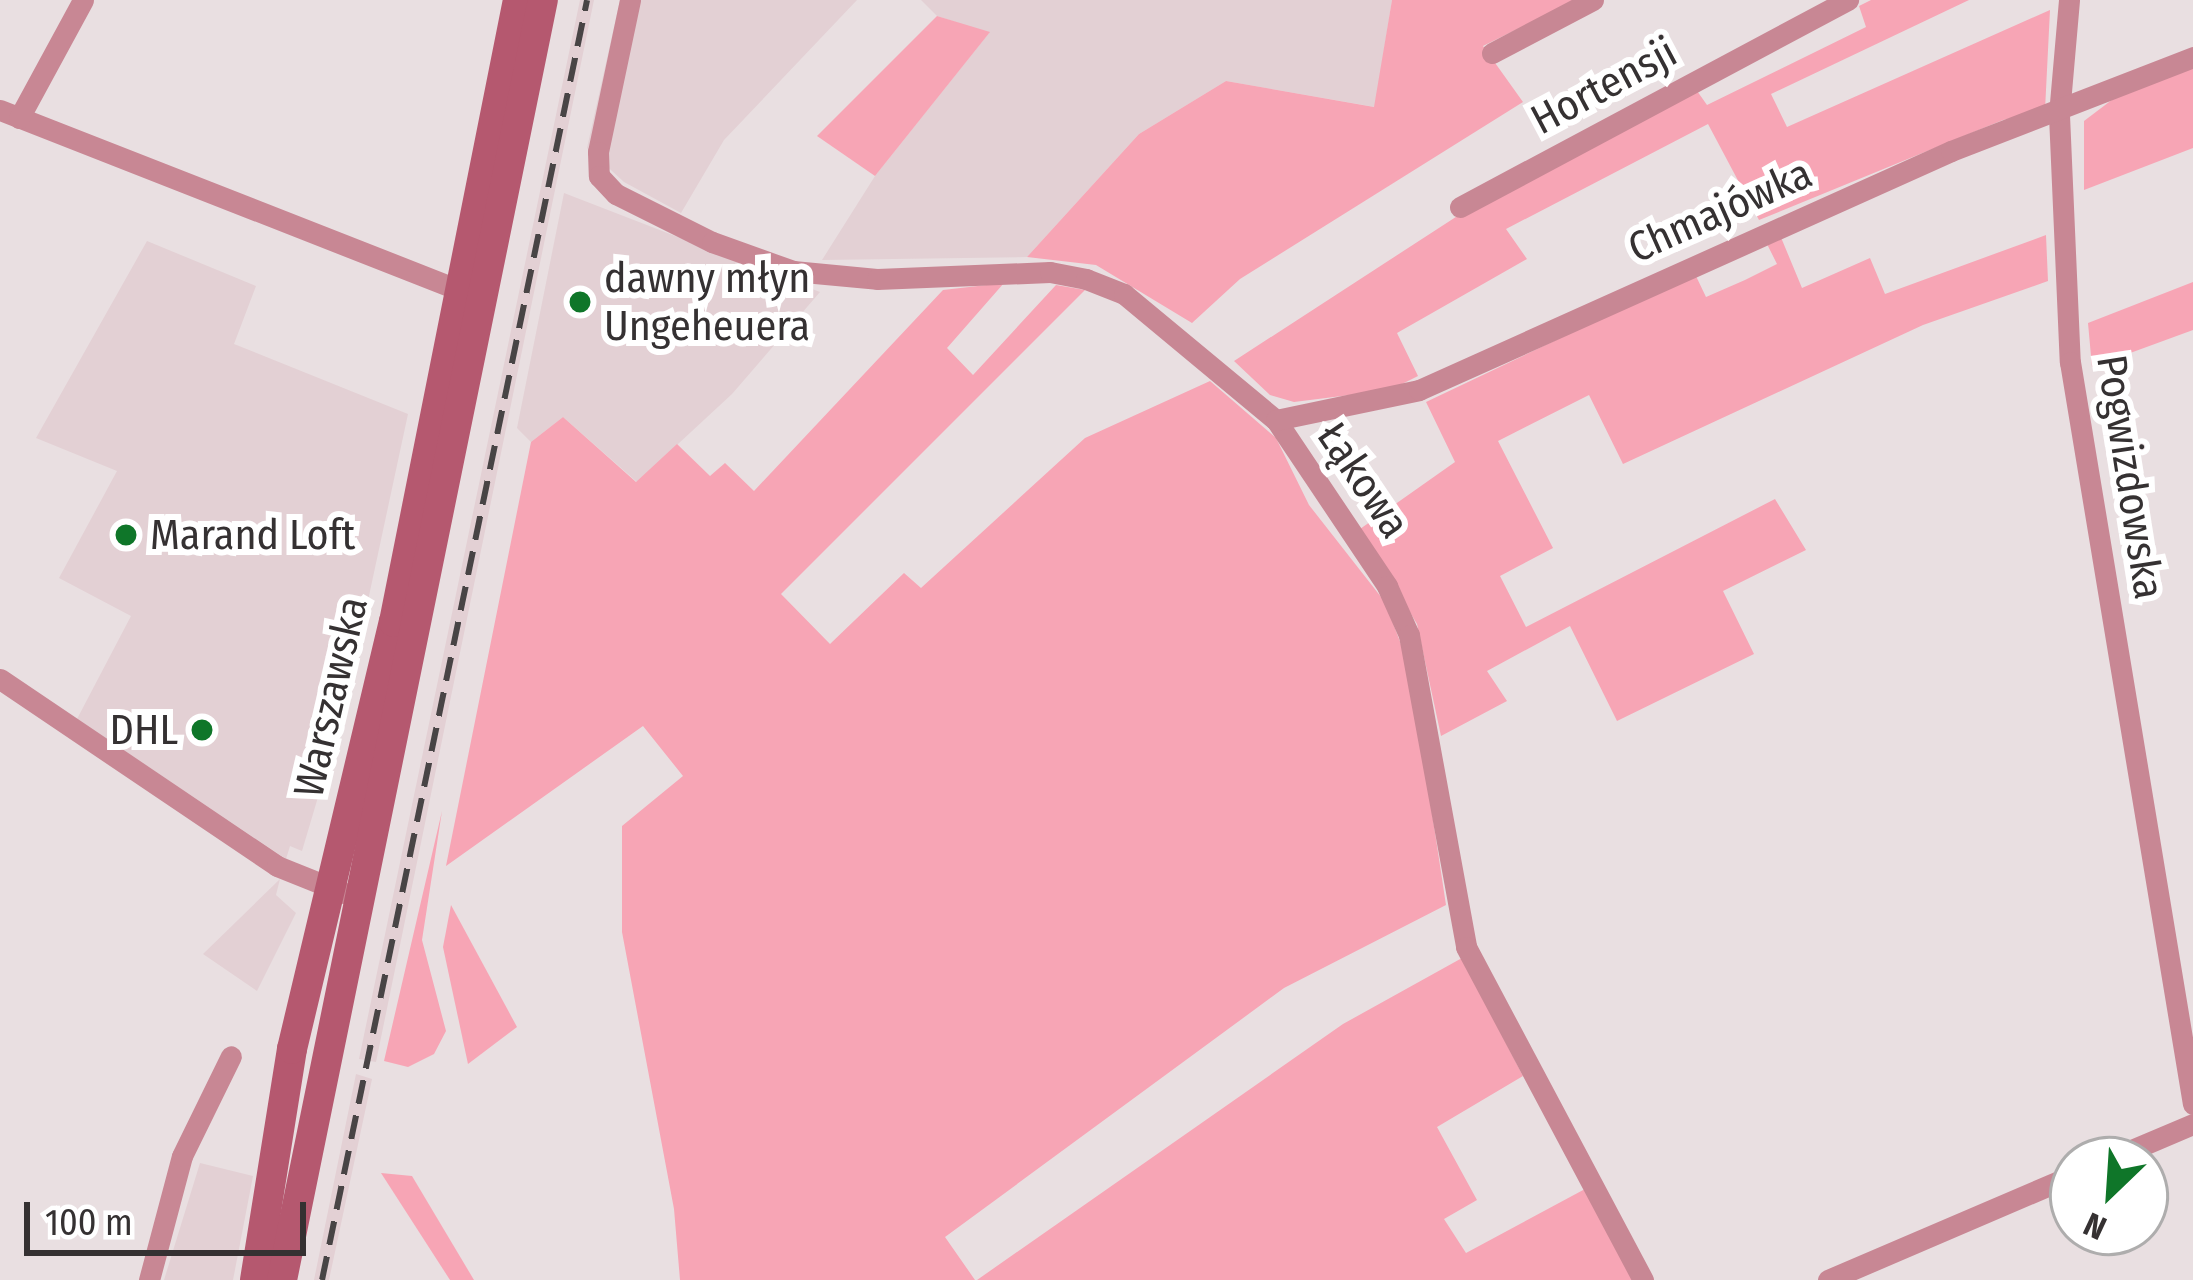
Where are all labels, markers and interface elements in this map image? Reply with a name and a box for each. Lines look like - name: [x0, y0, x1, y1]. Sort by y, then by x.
- street label: Hortensji: [1523, 27, 1685, 145]
- street label: Chmajówka: [1621, 148, 1819, 274]
- place label: dawny młyn Ungeheuera: [604, 253, 810, 352]
- marker: dawny młyn Ungeheuera: [567, 289, 593, 315]
- street label: Pogwizdowska: [2086, 351, 2174, 603]
- street label: Łąkowa: [1306, 413, 1420, 547]
- place label: Marand Loft: [150, 510, 355, 560]
- marker: Marand Loft: [113, 522, 139, 548]
- street label: Warszawska: [283, 592, 379, 802]
- place label: DHL: [110, 705, 178, 755]
- marker: DHL: [189, 717, 215, 743]
- north arrow: [2049, 1136, 2169, 1256]
- scale bar: [30, 1178, 312, 1252]
- text: 100 m: [45, 1201, 133, 1245]
- text: N: [2078, 1204, 2112, 1248]

